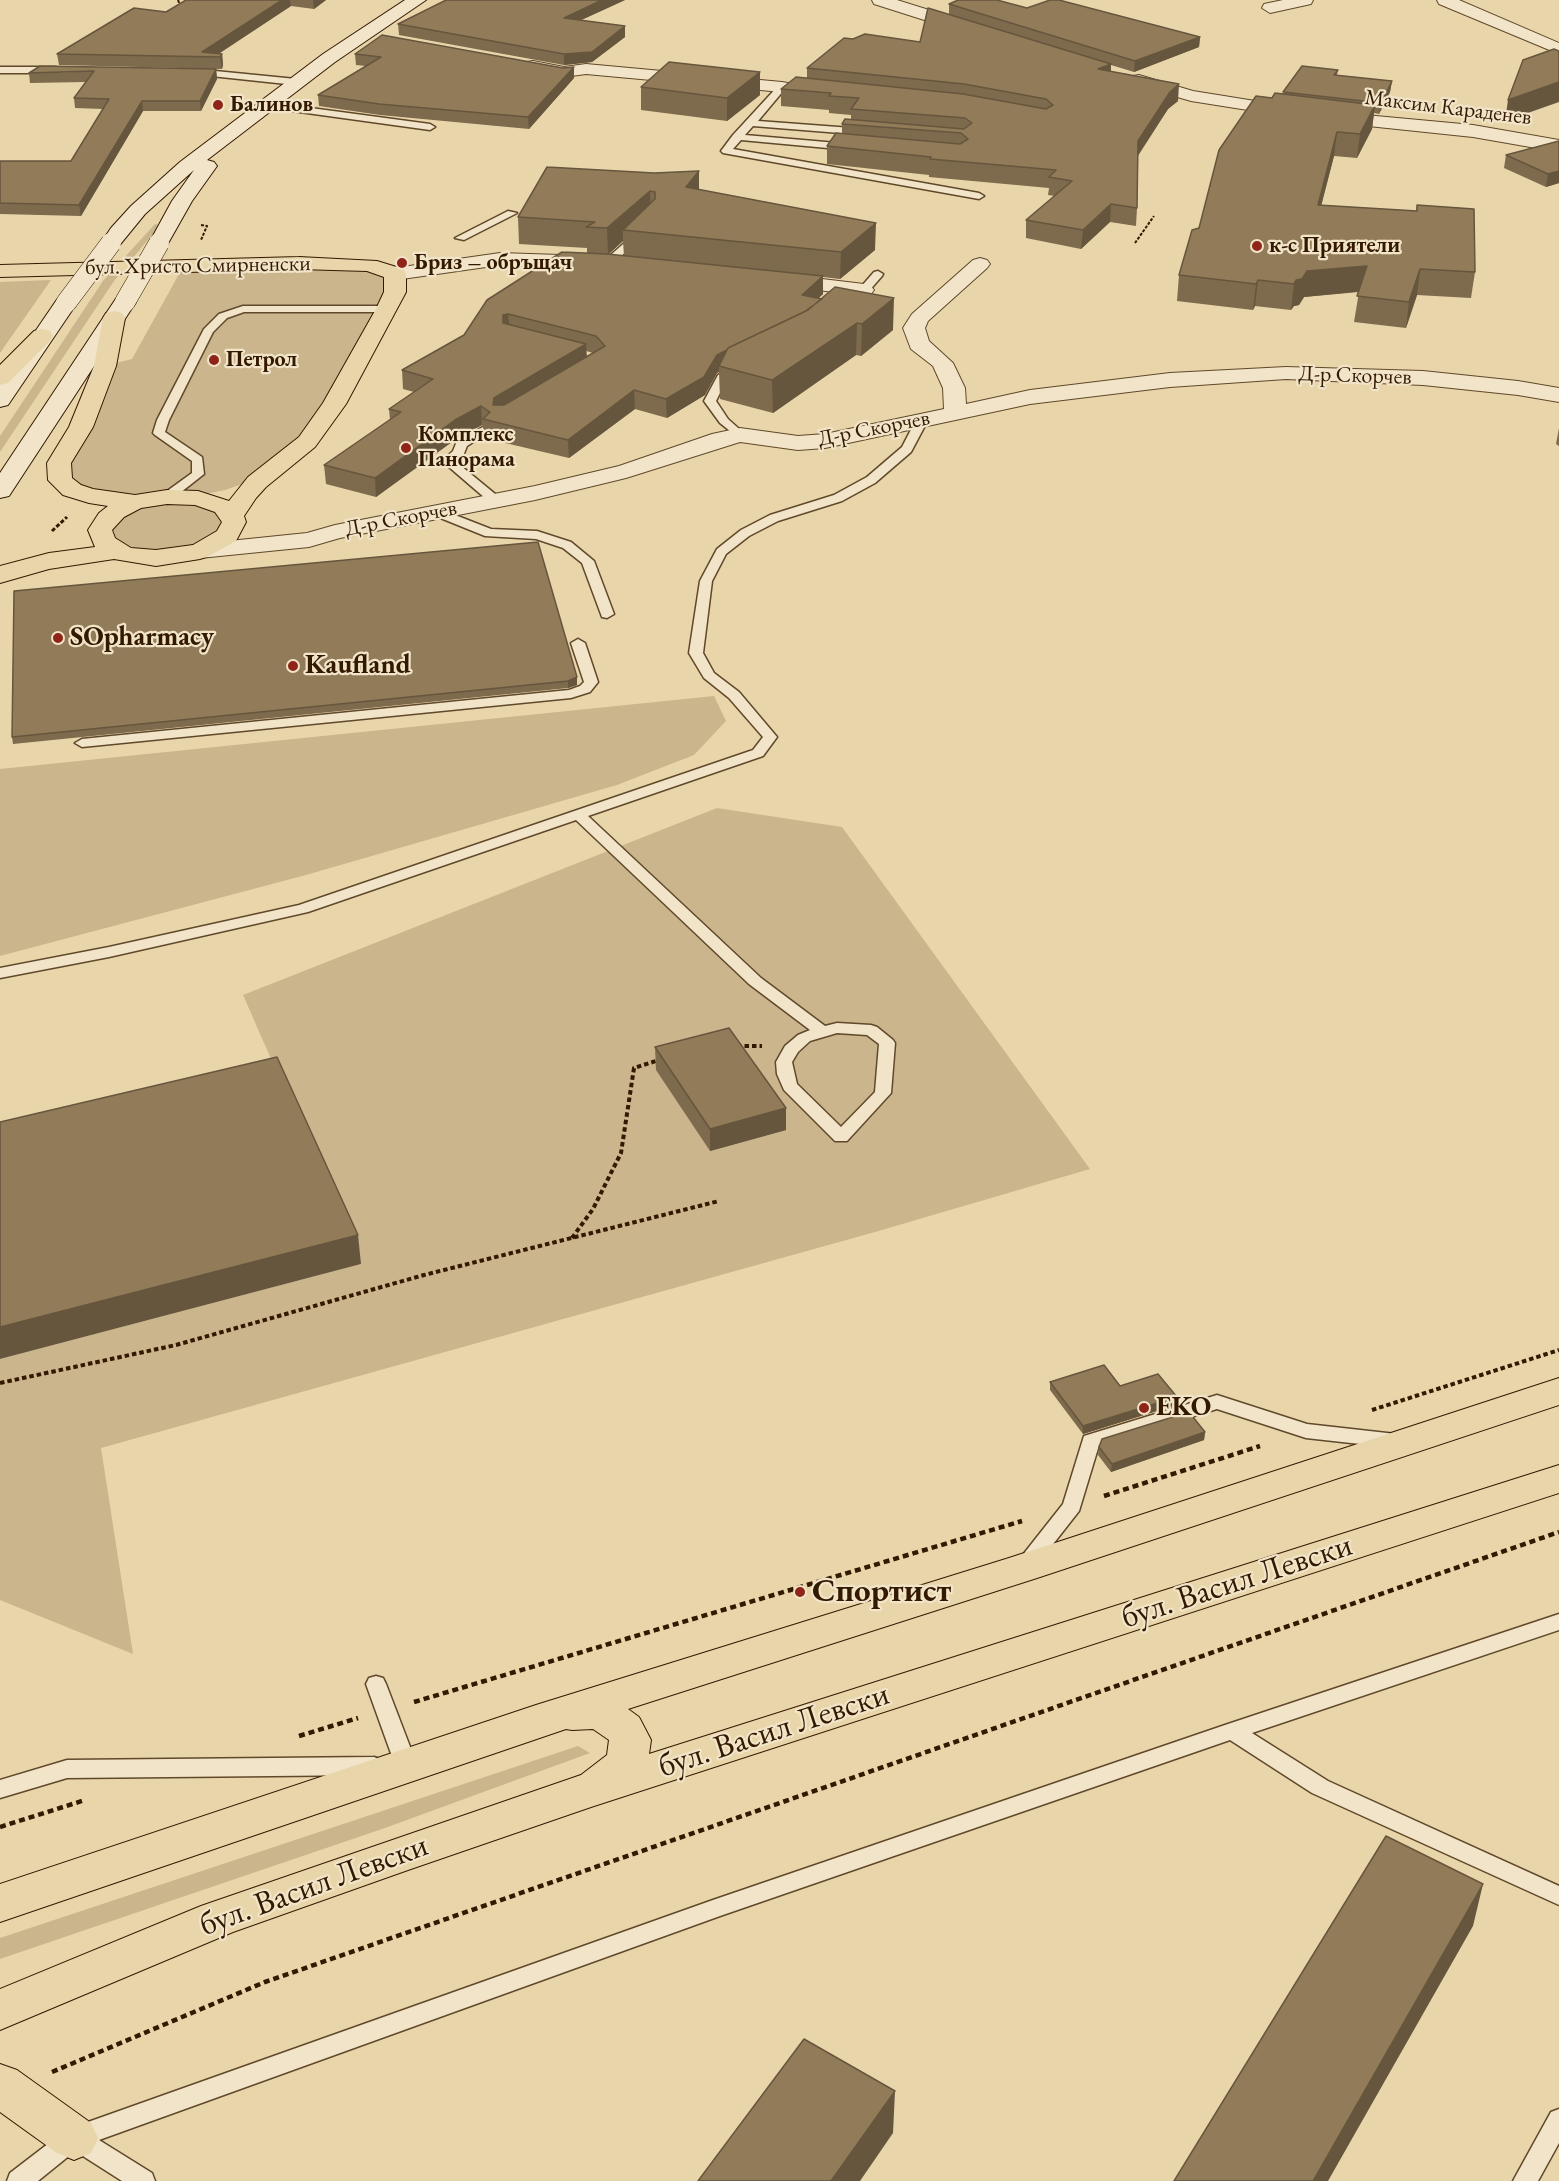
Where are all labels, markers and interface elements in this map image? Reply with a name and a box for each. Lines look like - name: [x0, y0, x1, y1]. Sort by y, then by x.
- street label: Максим Караденев: [1363, 85, 1533, 131]
- place label: Балинов: [230, 92, 313, 118]
- marker: Балинов: [211, 98, 225, 112]
- place label: к-с Приятели: [1269, 233, 1400, 259]
- marker: к-с Приятели: [1250, 239, 1264, 253]
- place label: Бриз – обръщач: [414, 250, 572, 276]
- street label: бул. Христо Смирненски: [85, 251, 311, 281]
- marker: Бриз – обръщач: [395, 256, 409, 270]
- place label: Петрол: [226, 347, 297, 373]
- marker: Петрол: [207, 353, 221, 367]
- street label: Д-р Скорчев: [1298, 361, 1412, 391]
- street label: Д-р Скорчев: [816, 405, 932, 453]
- place label: Комплекс Панорама: [418, 422, 515, 474]
- marker: Комплекс Панорама: [399, 441, 413, 455]
- street label: Д-р Скорчев: [343, 495, 459, 543]
- place label: SOpharmacy: [70, 622, 214, 654]
- marker: SOpharmacy: [51, 631, 65, 645]
- place label: Kaufland: [305, 650, 411, 682]
- marker: Kaufland: [286, 659, 300, 673]
- place label: EKO: [1156, 1392, 1211, 1424]
- marker: EKO: [1137, 1401, 1151, 1415]
- street label: бул. Васил Левски: [1117, 1526, 1357, 1638]
- place label: Спортист: [812, 1572, 951, 1612]
- marker: Спортист: [793, 1585, 807, 1599]
- street label: бул. Васил Левски: [654, 1675, 894, 1787]
- street label: бул. Васил Левски: [194, 1826, 434, 1946]

